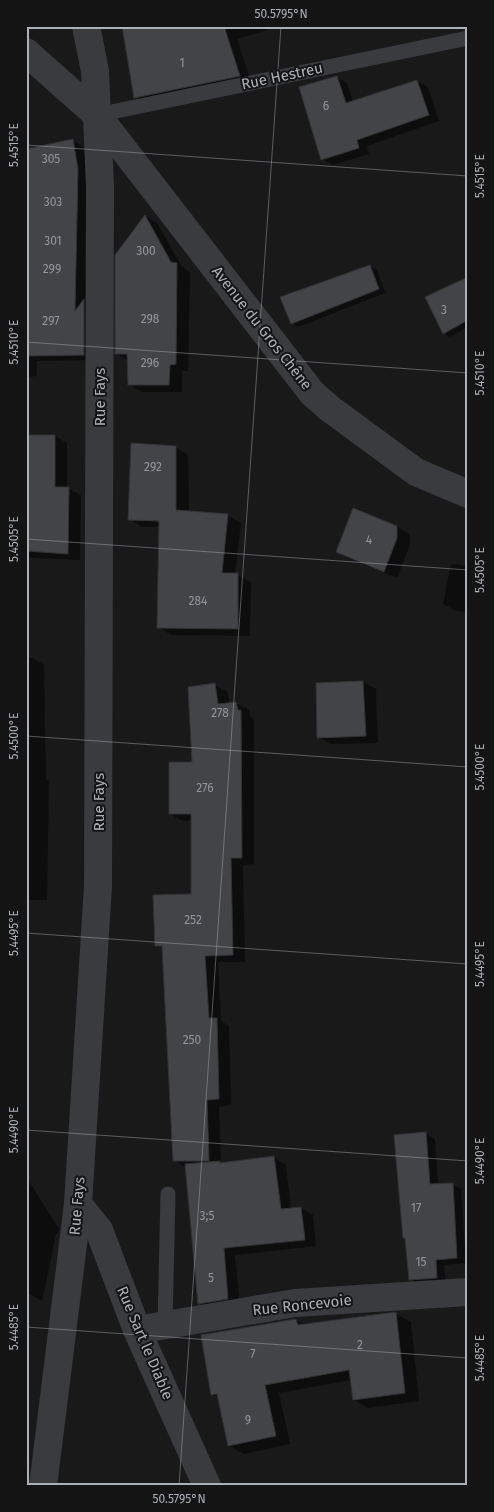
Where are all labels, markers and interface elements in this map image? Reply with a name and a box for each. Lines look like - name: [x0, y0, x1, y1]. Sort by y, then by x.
- text: 50.5795°N: [254, 7, 308, 21]
- house number: 1: [179, 56, 185, 70]
- street label: Rue Hestreu: [240, 59, 324, 93]
- house number: 6: [323, 99, 329, 113]
- text: 5.4515°E: [7, 123, 21, 167]
- house number: 305: [42, 152, 60, 166]
- text: 5.4515°E: [473, 154, 487, 198]
- house number: 303: [44, 195, 62, 209]
- house number: 301: [44, 234, 62, 248]
- house number: 300: [136, 244, 156, 258]
- house number: 299: [43, 262, 61, 276]
- street label: Avenue du Gros Chêne: [208, 263, 316, 393]
- house number: 3: [441, 303, 447, 317]
- house number: 298: [141, 312, 160, 326]
- house number: 297: [42, 314, 60, 328]
- text: 5.4510°E: [7, 320, 21, 364]
- text: 5.4510°E: [473, 351, 487, 395]
- house number: 296: [141, 356, 159, 370]
- street label: Rue Fays: [91, 368, 109, 426]
- house number: 292: [144, 460, 162, 474]
- text: 5.4505°E: [7, 516, 21, 562]
- house number: 4: [366, 533, 373, 547]
- text: 5.4505°E: [473, 547, 487, 593]
- house number: 284: [189, 594, 208, 608]
- house number: 278: [211, 706, 229, 720]
- text: 5.4500°E: [7, 713, 21, 759]
- text: 5.4500°E: [473, 744, 487, 790]
- street label: Rue Fays: [90, 773, 108, 831]
- house number: 276: [196, 781, 214, 795]
- text: 5.4495°E: [7, 910, 21, 956]
- house number: 252: [184, 913, 202, 927]
- text: 5.4495°E: [473, 941, 487, 987]
- house number: 250: [183, 1033, 202, 1047]
- text: 5.4490°E: [7, 1107, 21, 1153]
- text: 5.4490°E: [473, 1138, 487, 1184]
- street label: Rue Fays: [65, 1176, 89, 1236]
- house number: 17: [411, 1201, 421, 1215]
- house number: 3;5: [200, 1209, 214, 1223]
- house number: 15: [415, 1255, 427, 1269]
- house number: 5: [208, 1271, 214, 1285]
- street label: Rue Sart le Diable: [113, 1284, 177, 1402]
- street label: Rue Roncevoie: [251, 1291, 353, 1319]
- text: 5.4485°E: [7, 1304, 21, 1350]
- text: 5.4485°E: [473, 1335, 487, 1381]
- house number: 2: [357, 1338, 363, 1352]
- house number: 7: [250, 1347, 256, 1361]
- house number: 9: [245, 1413, 251, 1427]
- text: 50.5795°N: [152, 1492, 206, 1506]

